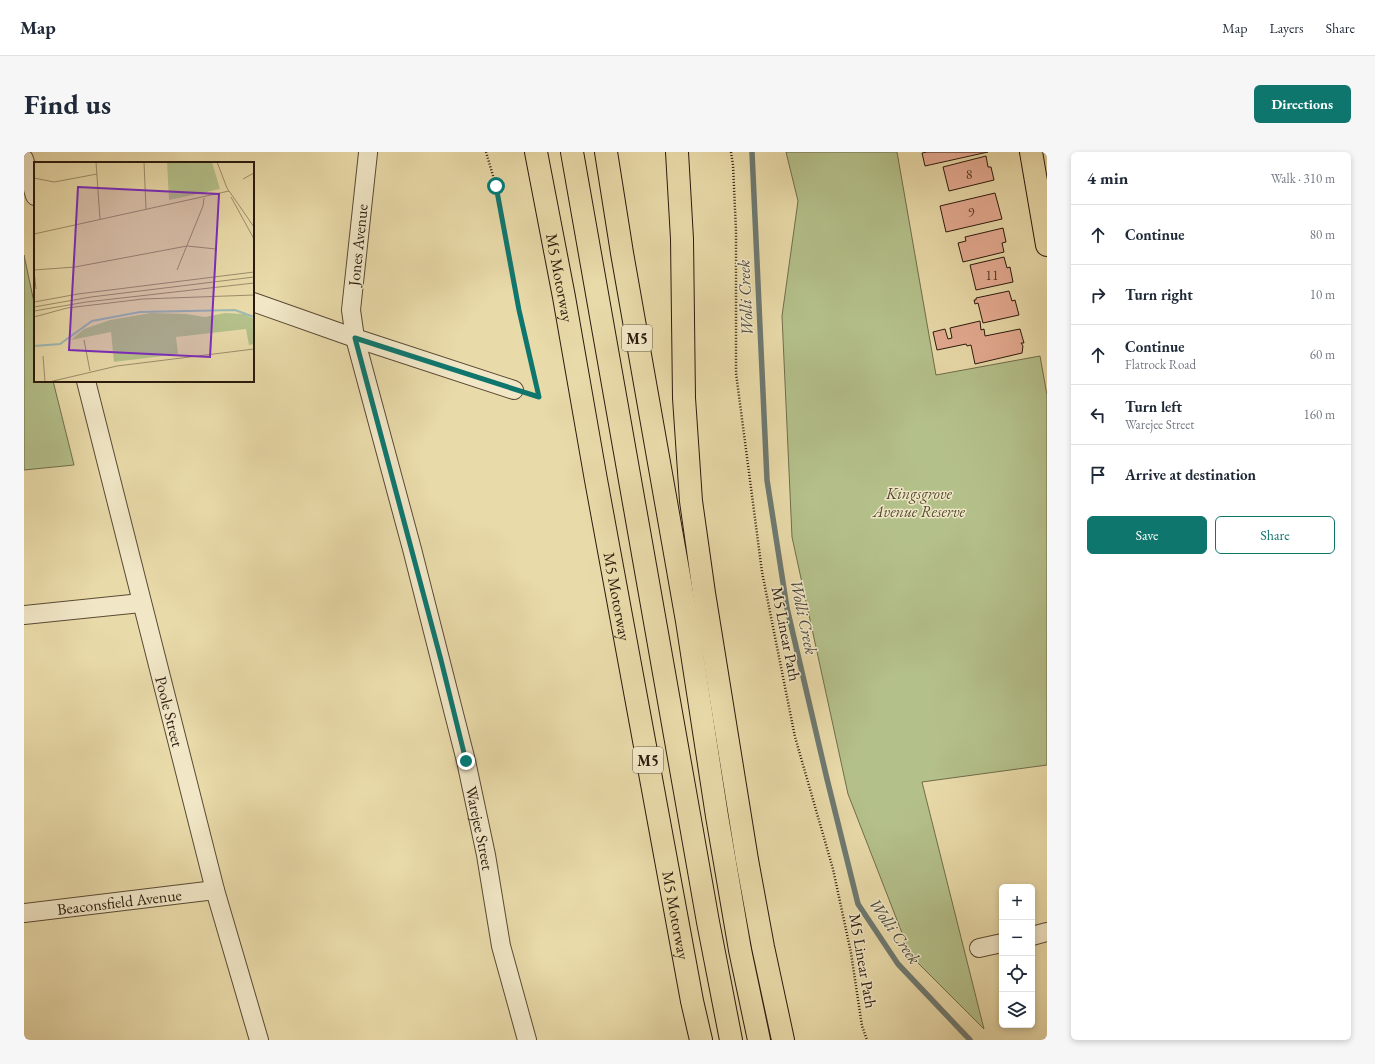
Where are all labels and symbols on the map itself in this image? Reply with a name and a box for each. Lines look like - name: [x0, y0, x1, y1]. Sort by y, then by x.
- inset map: [34, 162, 254, 382]
- house number: 8: [966, 165, 973, 183]
- route start: [487, 177, 505, 195]
- street label: Jones Avenue: [343, 203, 373, 289]
- house number: 9: [968, 203, 975, 221]
- street label: M5 Motorway: [541, 232, 579, 325]
- water label: Wolli Creek: [732, 259, 758, 337]
- house number: 11: [985, 266, 999, 284]
- road number: M5: [622, 325, 652, 351]
- park label: Kingsgrove Avenue Reserve: [872, 483, 965, 522]
- street label: M5 Motorway: [599, 551, 636, 644]
- water label: Wolli Creek: [785, 577, 823, 657]
- street label: M5 Linear Path: [767, 585, 805, 683]
- street label: Poole Street: [151, 674, 189, 749]
- road number: M5: [633, 747, 663, 773]
- route end: [457, 752, 475, 770]
- street label: Warejee Street: [461, 784, 499, 872]
- street label: M5 Motorway: [658, 869, 695, 962]
- street label: Beaconsfield Avenue: [56, 884, 183, 919]
- water label: Wolli Creek: [864, 893, 926, 969]
- street label: M5 Linear Path: [844, 912, 882, 1010]

